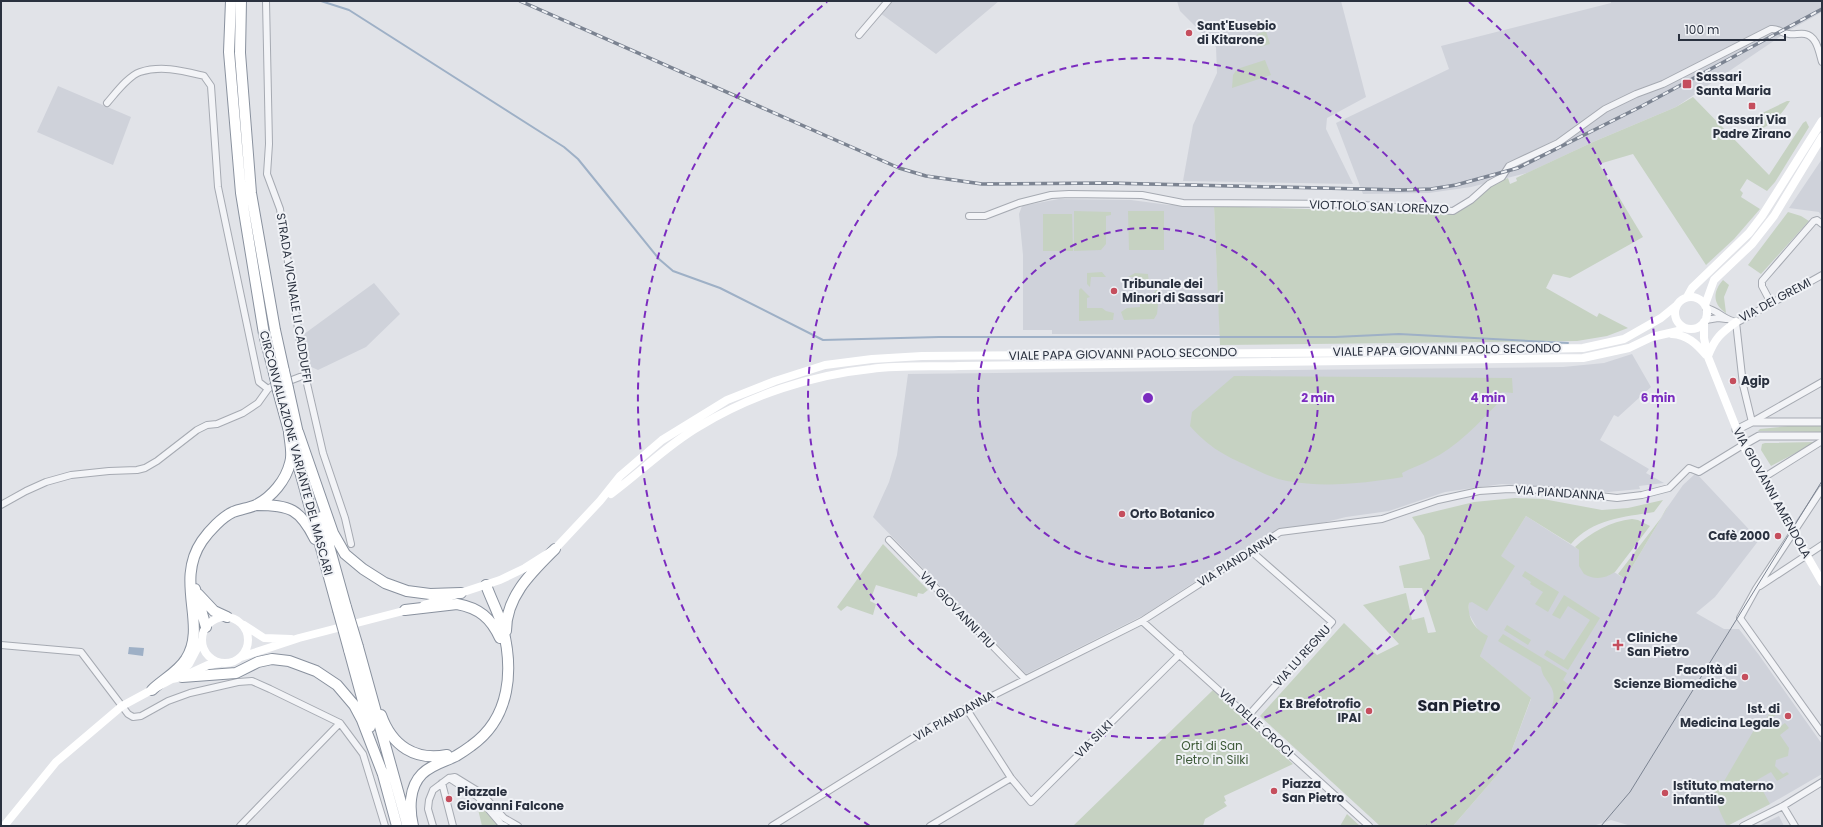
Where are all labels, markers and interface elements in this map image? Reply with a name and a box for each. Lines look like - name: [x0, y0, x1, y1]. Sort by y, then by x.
- scale bar: [1679, 16, 1785, 42]
- place label: Sant'Eusebio di Kitarone: [1197, 17, 1276, 48]
- text: 100 m: [1685, 21, 1719, 38]
- marker: Sant'Eusebio di Kitarone: [1184, 28, 1194, 38]
- place label: Sassari Santa Maria: [1696, 68, 1771, 99]
- marker: Sassari Santa Maria: [1681, 78, 1693, 90]
- marker: Sassari Via Padre Zirano: [1747, 101, 1757, 111]
- place label: Sassari Via Padre Zirano: [1713, 111, 1792, 142]
- street label: VIOTTOLO SAN LORENZO: [1309, 196, 1449, 217]
- street label: STRADA VICINALE LI CADDUFFI: [273, 212, 316, 384]
- street label: VIA DEI GREMI: [1736, 273, 1814, 326]
- place label: Tribunale dei Minori di Sassari: [1122, 275, 1224, 306]
- marker: Tribunale dei Minori di Sassari: [1109, 286, 1119, 296]
- street label: CIRCONVALLAZIONE VARIANTE DEL MASCARI: [256, 329, 337, 577]
- street label: VIALE PAPA GIOVANNI PAOLO SECONDO: [1333, 339, 1561, 360]
- street label: VIALE PAPA GIOVANNI PAOLO SECONDO: [1009, 343, 1237, 364]
- place label: Agip: [1741, 372, 1770, 389]
- marker: Agip: [1728, 376, 1738, 386]
- text: 2 min: [1301, 389, 1335, 406]
- text: 4 min: [1470, 389, 1506, 406]
- text: 6 min: [1641, 389, 1675, 406]
- centre of rings: [1141, 391, 1155, 405]
- street label: VIA GIOVANNI AMENDOLA: [1729, 424, 1816, 561]
- street label: VIA PIANDANNA: [1514, 481, 1606, 504]
- place label: Orto Botanico: [1130, 505, 1215, 522]
- marker: Orto Botanico: [1117, 509, 1127, 519]
- place label: Cafè 2000: [1708, 527, 1770, 544]
- street label: VIA PIANDANNA: [1194, 528, 1280, 591]
- marker: Cafè 2000: [1773, 531, 1783, 541]
- street label: VIA GIOVANNI PIU: [916, 567, 999, 652]
- street label: VIA LU REGNU: [1269, 621, 1334, 690]
- place label: Cliniche San Pietro: [1627, 629, 1690, 660]
- marker: Cliniche San Pietro: [1612, 639, 1624, 651]
- place label: Facoltà di Scienze Biomediche: [1614, 661, 1738, 692]
- marker: Facoltà di Scienze Biomediche: [1740, 672, 1750, 682]
- street label: VIA DELLE CROCI: [1215, 685, 1297, 761]
- street label: VIA PIANDANNA: [910, 686, 997, 745]
- district label: San Pietro: [1418, 694, 1500, 717]
- place label: Ex Brefotrofio IPAI: [1279, 695, 1361, 726]
- place label: Ist. di Medicina Legale: [1680, 700, 1781, 731]
- marker: Ex Brefotrofio IPAI: [1364, 706, 1374, 716]
- marker: Ist. di Medicina Legale: [1783, 711, 1793, 721]
- street label: VIA SILKI: [1071, 716, 1117, 762]
- park label: Orti di San Pietro in Silki: [1176, 737, 1249, 768]
- place label: Piazza San Pietro: [1282, 775, 1345, 806]
- place label: Istituto materno infantile: [1673, 777, 1774, 808]
- place label: Piazzale Giovanni Falcone: [457, 783, 564, 814]
- marker: Piazza San Pietro: [1269, 786, 1279, 796]
- marker: Istituto materno infantile: [1660, 788, 1670, 798]
- marker: Piazzale Giovanni Falcone: [444, 794, 454, 804]

